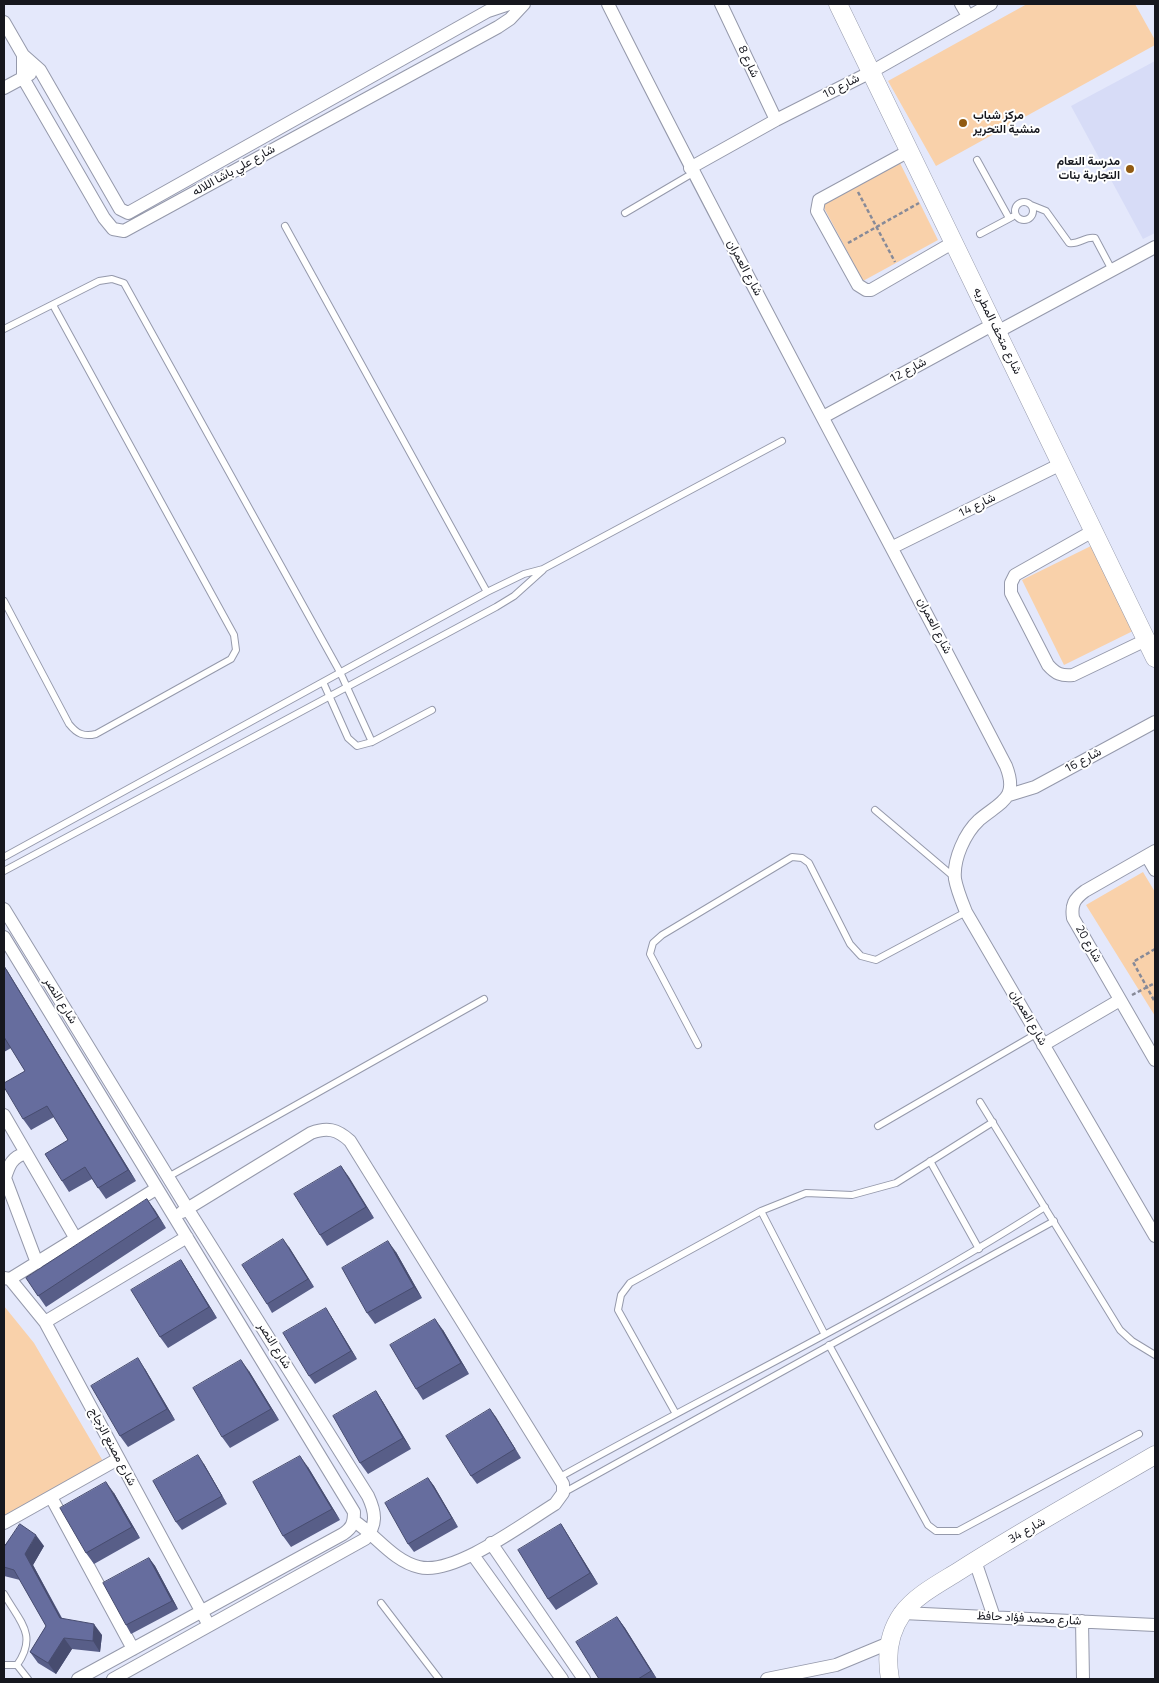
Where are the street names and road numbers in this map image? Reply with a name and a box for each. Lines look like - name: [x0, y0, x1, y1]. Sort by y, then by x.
- street label: شارع 8: [734, 44, 762, 80]
- street label: شارع 10: [820, 71, 862, 103]
- street label: شارع علي باشا اللاله: [190, 142, 278, 200]
- street label: شارع العمران: [723, 237, 765, 299]
- street label: شارع متحف المطريه: [970, 285, 1024, 377]
- street label: شارع 12: [887, 355, 929, 387]
- street label: شارع 14: [956, 491, 998, 521]
- street label: شارع العمران: [914, 595, 954, 657]
- street label: شارع 16: [1062, 745, 1104, 777]
- street label: شارع 20: [1072, 923, 1104, 965]
- street label: شارع النصر: [40, 975, 80, 1027]
- street label: شارع العمران: [1006, 988, 1050, 1048]
- street label: شارع النصر: [254, 1320, 294, 1372]
- street label: شارع مصنع الزجاج: [85, 1405, 139, 1489]
- street label: شارع 34: [1006, 1515, 1048, 1547]
- street label: شارع محمد فؤاد حافظ: [976, 1609, 1082, 1629]

